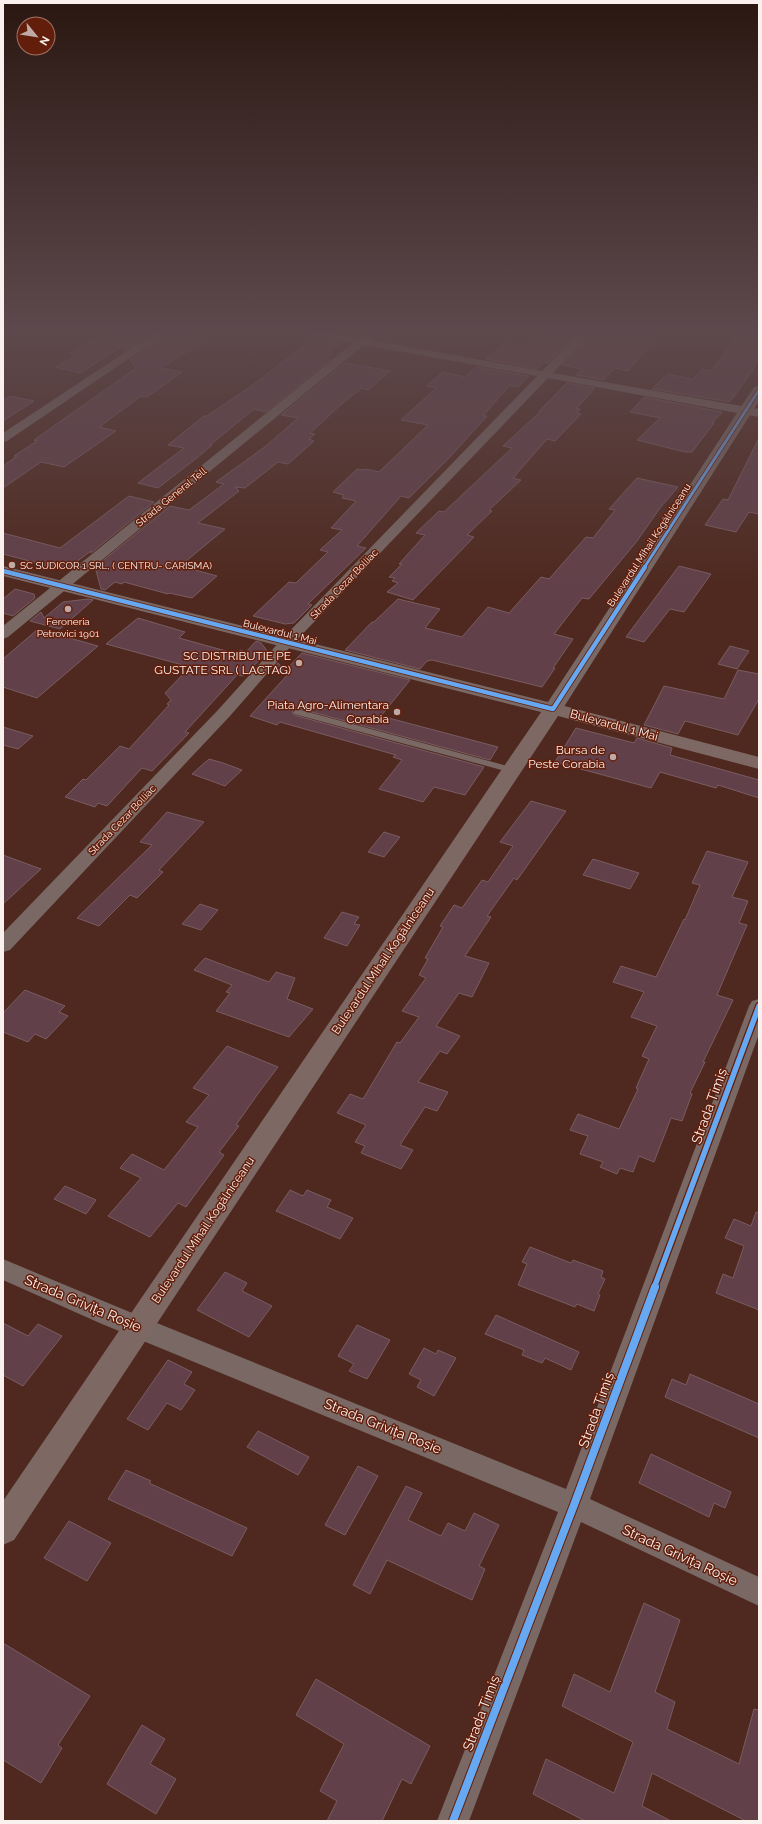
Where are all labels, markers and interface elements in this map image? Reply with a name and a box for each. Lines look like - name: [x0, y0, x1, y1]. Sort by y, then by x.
- north arrow: [16, 16, 56, 56]
- text: N: [36, 34, 52, 48]
- street label: Strada General Tell: [134, 465, 209, 529]
- street label: Bulevardul Mihail Kogălniceanu: [605, 481, 693, 609]
- street label: Strada Cezar Bolliac: [308, 547, 380, 621]
- marker: SC SUDICOR 1 SRL, ( CENTRU- CARISMA): [7, 560, 17, 570]
- place label: SC SUDICOR 1 SRL, ( CENTRU- CARISMA): [20, 560, 212, 571]
- marker: Feroneria Petrovici 1901: [63, 604, 73, 614]
- place label: Feroneria Petrovici 1901: [37, 616, 100, 639]
- street label: Bulevardul 1 Mai: [242, 618, 318, 646]
- place label: SC DISTRIBUTIE PE GUSTATE SRL ( LACTAG): [154, 649, 291, 677]
- marker: SC DISTRIBUTIE PE GUSTATE SRL ( LACTAG): [294, 658, 304, 668]
- place label: Piata Agro-Alimentara Corabia: [267, 698, 389, 726]
- marker: Piata Agro-Alimentara Corabia: [392, 707, 402, 717]
- street label: Bulevardul 1 Mai: [569, 707, 659, 743]
- place label: Bursa de Peste Corabia: [528, 743, 605, 771]
- marker: Bursa de Peste Corabia: [608, 752, 618, 762]
- street label: Strada Cezar Bolliac: [86, 783, 158, 857]
- street label: Bulevardul Mihail Kogălniceanu: [329, 885, 437, 1037]
- street label: Strada Timiș: [688, 1066, 730, 1146]
- street label: Bulevardul Mihail Kogălniceanu: [149, 1154, 257, 1306]
- street label: Strada Grivița Roșie: [22, 1271, 144, 1335]
- street label: Strada Timiș: [575, 1370, 617, 1450]
- street label: Strada Grivița Roșie: [322, 1395, 444, 1457]
- street label: Strada Grivița Roșie: [620, 1521, 740, 1589]
- street label: Strada Timiș: [459, 1673, 503, 1753]

